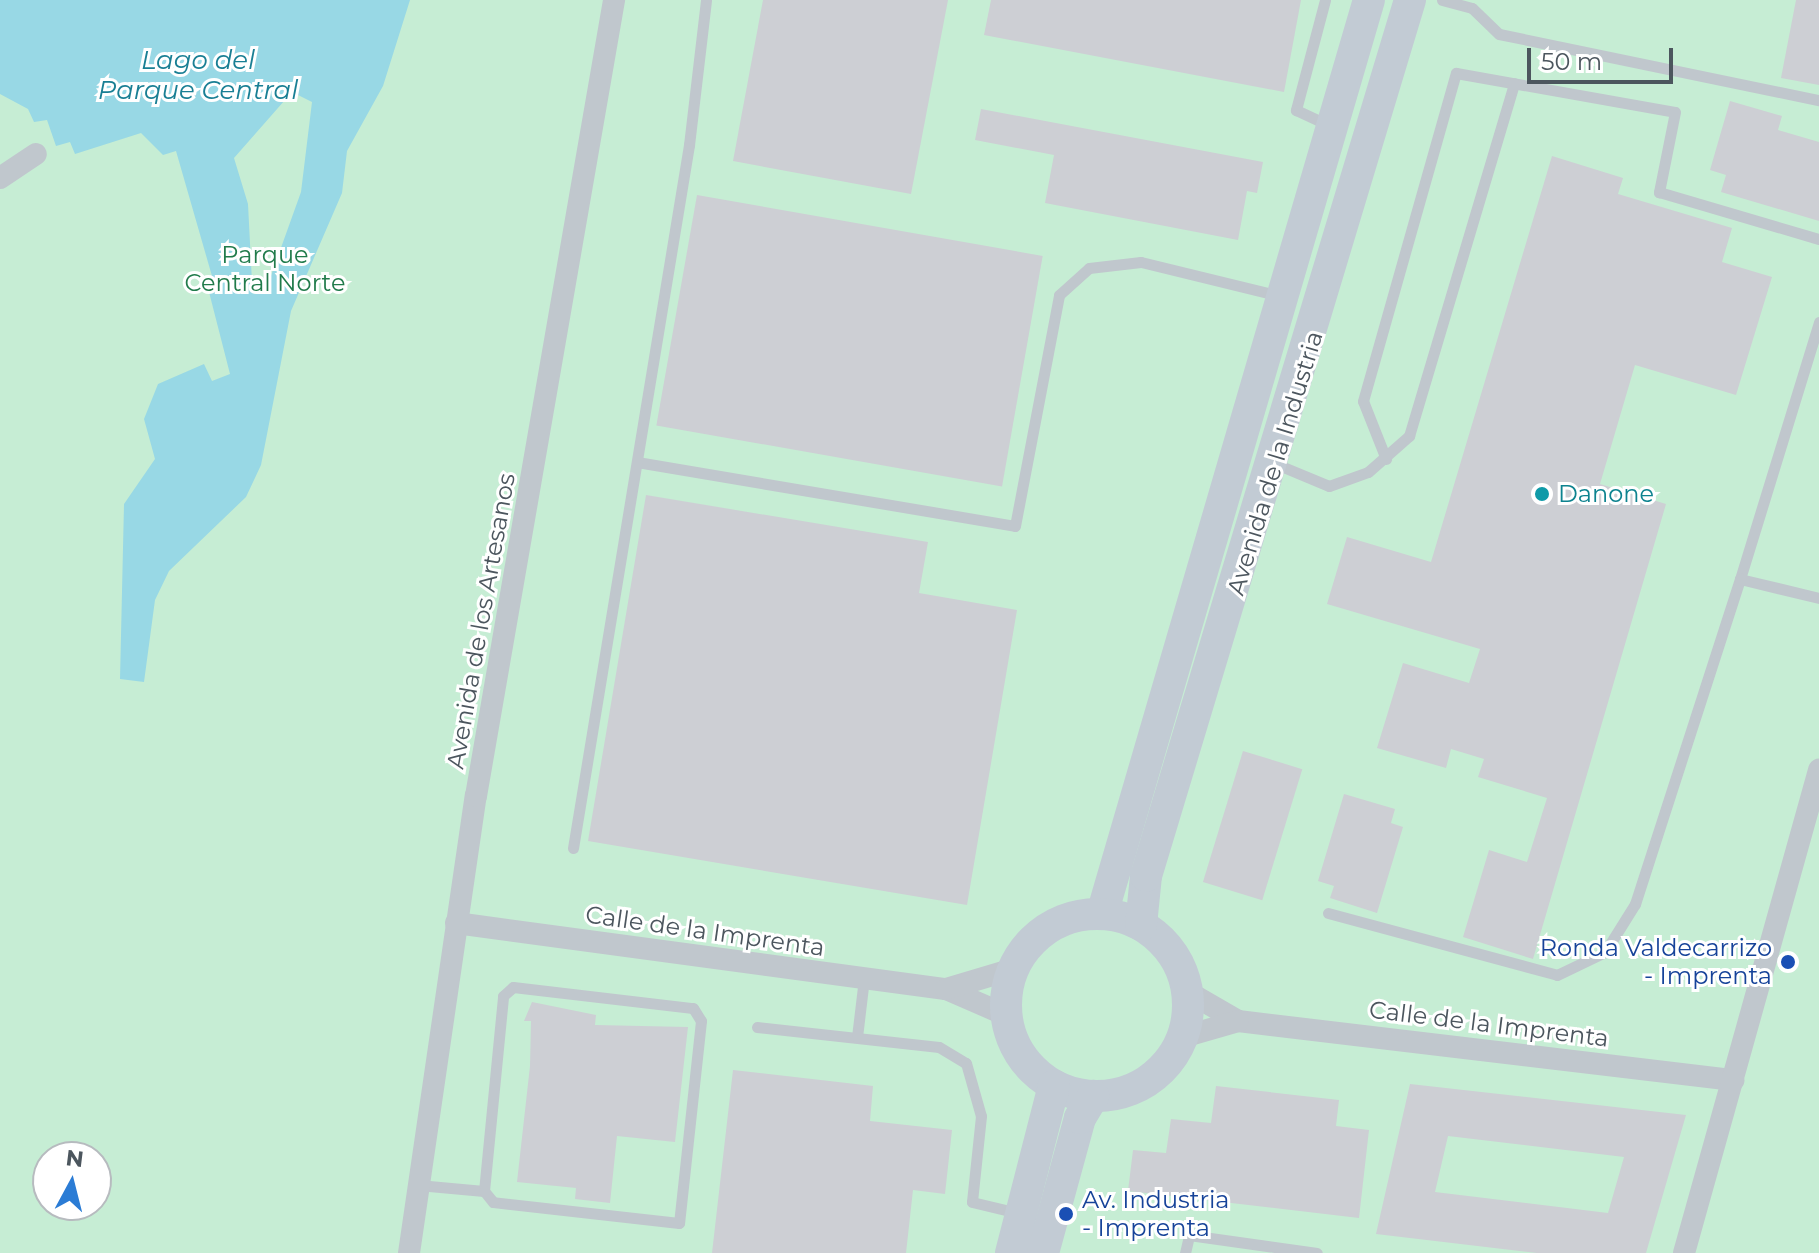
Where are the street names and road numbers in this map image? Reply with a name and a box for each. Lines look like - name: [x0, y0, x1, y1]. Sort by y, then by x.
- street label: Avenida de la Industria: [1221, 328, 1329, 598]
- street label: Avenida de los Artesanos: [441, 471, 521, 771]
- street label: Calle de la Imprenta: [584, 900, 826, 962]
- street label: Calle de la Imprenta: [1368, 995, 1610, 1053]

